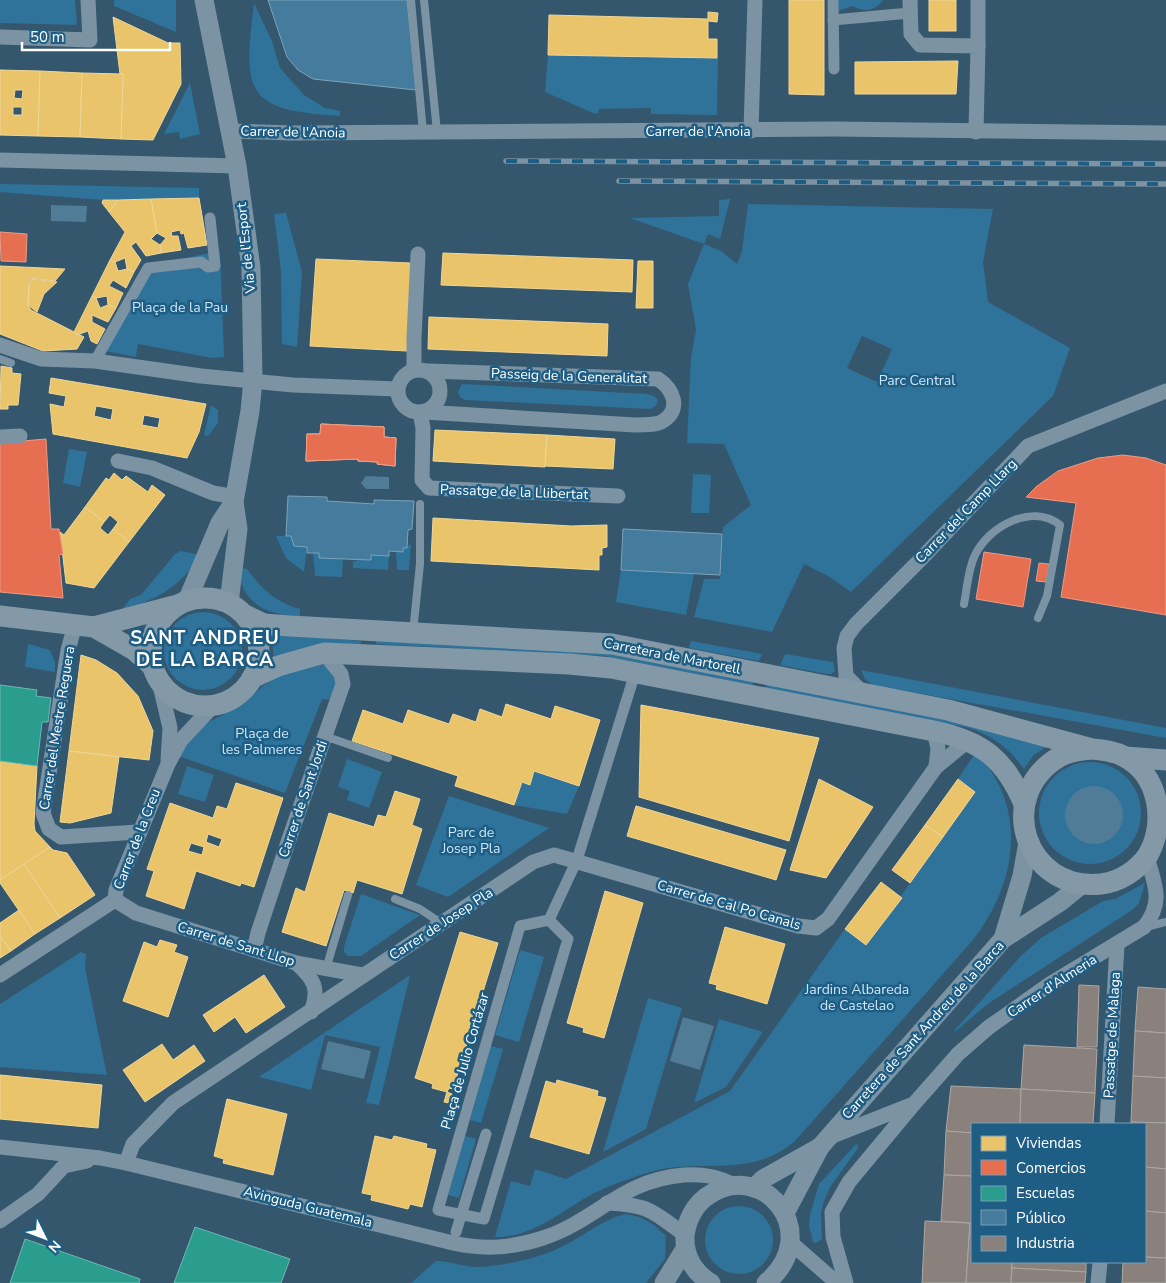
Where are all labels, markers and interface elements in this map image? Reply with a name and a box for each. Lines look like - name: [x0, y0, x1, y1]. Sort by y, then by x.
- scale bar: [22, 20, 170, 52]
- text: 50 m: [30, 27, 65, 47]
- street label: Carrer de l'Anoia: [240, 122, 346, 142]
- street label: Carrer de l'Anoia: [645, 122, 751, 141]
- street label: Via de l'Esport: [232, 202, 260, 295]
- park label: Plaça de la Pau: [132, 298, 228, 317]
- street label: Passeig de la Generalitat: [491, 364, 648, 388]
- park label: Parc Central: [879, 371, 956, 390]
- street label: Carrer del Camp Llarg: [911, 455, 1021, 567]
- street label: Passatge de la Llibertat: [439, 480, 589, 504]
- district label: SANT ANDREU DE LA BARCA: [130, 625, 280, 673]
- street label: Carretera de Martorell: [602, 633, 743, 679]
- street label: Carrer del Mestre Reguera: [35, 645, 79, 811]
- park label: Plaça de les Palmeres: [222, 724, 303, 759]
- street label: Carrer de Sant Jordi: [274, 738, 332, 860]
- street label: Carrer de la Creu: [109, 786, 165, 892]
- park label: Parc de Josep Pla: [441, 823, 500, 858]
- street label: Carrer de Cal Po Canals: [655, 875, 803, 935]
- street label: Carrer de Josep Pla: [385, 883, 497, 965]
- street label: Carrer de Sant Llop: [175, 917, 297, 971]
- street label: Carretera de Sant Andreu de la Barca: [838, 937, 1008, 1123]
- street label: Carrer d'Almeria: [1003, 950, 1101, 1022]
- street label: Passatge de Màlaga: [1099, 971, 1125, 1099]
- park label: Jardins Albareda de Castelao: [804, 980, 909, 1015]
- street label: Plaça de Julio Cortázar: [436, 990, 494, 1132]
- legend: [971, 1123, 1146, 1263]
- text: Viviendas: [1015, 1133, 1081, 1153]
- text: Comercios: [1016, 1158, 1086, 1178]
- street label: Avinguda Guatemala: [242, 1182, 374, 1232]
- text: Escuelas: [1016, 1183, 1075, 1203]
- text: Público: [1016, 1208, 1066, 1228]
- north arrow: [20, 1213, 70, 1263]
- text: Industria: [1016, 1233, 1075, 1253]
- text: N: [44, 1236, 65, 1257]

